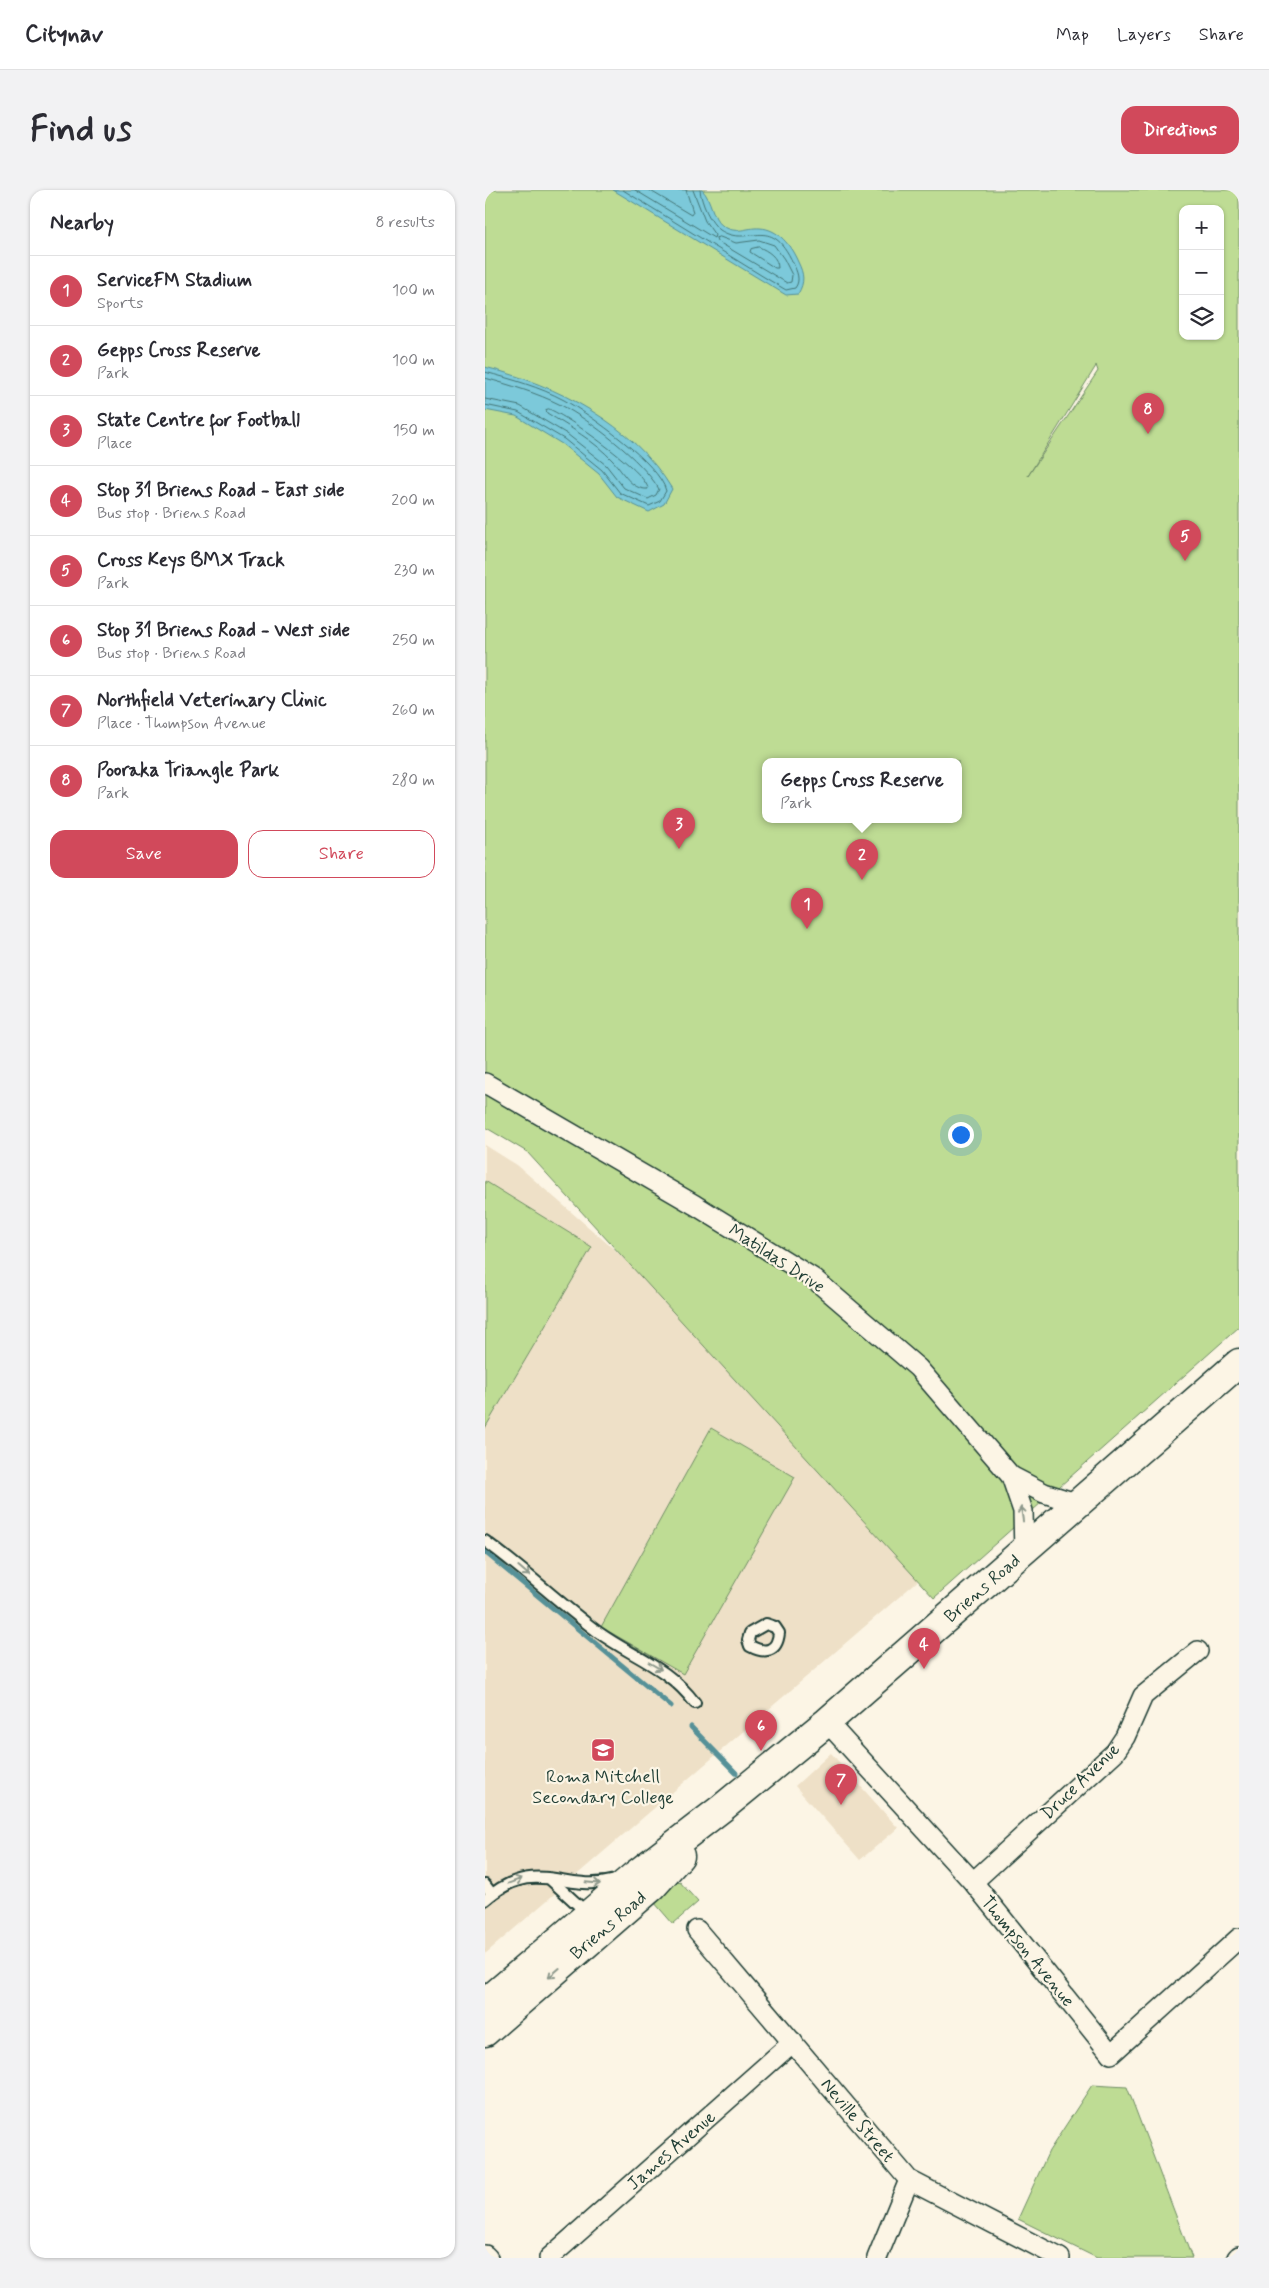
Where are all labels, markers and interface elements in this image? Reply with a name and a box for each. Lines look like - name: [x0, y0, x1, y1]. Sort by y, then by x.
- text: Citynav: [25, 19, 103, 50]
- text: Map: [1056, 23, 1089, 47]
- text: Layers: [1117, 23, 1171, 47]
- text: Share: [1199, 23, 1244, 47]
- button: Directions: [1121, 106, 1239, 154]
- text: Find us: [30, 107, 132, 153]
- map controls: [1179, 205, 1224, 340]
- button: +: [1179, 205, 1224, 250]
- text: Nearby: [50, 209, 114, 237]
- text: 8 results: [375, 212, 435, 233]
- button: −: [1179, 250, 1224, 295]
- text: ServiceFM Stadium: [97, 268, 252, 293]
- text: 1: [62, 280, 70, 301]
- text: 100 m: [392, 280, 435, 301]
- text: Sports: [97, 293, 143, 314]
- button: layers: [1179, 295, 1224, 340]
- text: Gepps Cross Reserve: [97, 338, 261, 363]
- text: 2: [62, 350, 70, 371]
- text: 100 m: [392, 350, 435, 371]
- text: Park: [97, 363, 129, 384]
- pin: 8: [1132, 393, 1164, 434]
- text: State Centre for Football: [97, 408, 300, 433]
- text: 3: [62, 420, 70, 441]
- text: 150 m: [393, 420, 435, 441]
- text: Place: [97, 433, 132, 454]
- text: Stop 31 Briens Road - East side: [97, 478, 345, 503]
- text: 4: [61, 490, 71, 511]
- text: 200 m: [391, 490, 435, 511]
- text: Bus stop · Briens Road: [97, 503, 246, 524]
- pin: 5: [1169, 520, 1201, 561]
- text: Cross Keys BMX Track: [97, 548, 285, 573]
- text: 5: [61, 560, 71, 581]
- text: 230 m: [394, 560, 435, 581]
- text: Park: [97, 573, 129, 594]
- text: Stop 31 Briens Road - West side: [97, 618, 350, 643]
- text: 6: [62, 630, 70, 651]
- text: 250 m: [392, 630, 435, 651]
- text: Bus stop · Briens Road: [97, 643, 246, 664]
- text: Northfield Veterinary Clinic: [97, 688, 327, 713]
- text: 7: [61, 700, 71, 721]
- text: 260 m: [392, 700, 435, 721]
- text: Place · Thompson Avenue: [97, 713, 266, 734]
- text: Pooraka Triangle Park: [97, 758, 279, 783]
- popup: [762, 758, 962, 823]
- text: Gepps Cross Reserve: [780, 768, 944, 793]
- text: 8: [61, 770, 71, 791]
- text: 280 m: [392, 770, 435, 791]
- text: Park: [97, 783, 129, 804]
- text: Park: [780, 793, 812, 814]
- pin: 3: [663, 808, 695, 849]
- button: Save: [50, 830, 238, 878]
- button: Share: [248, 830, 435, 878]
- pin: 2: [846, 839, 878, 880]
- pin: 1: [791, 888, 823, 929]
- your location: [948, 1122, 974, 1148]
- street label: Matildas Drive: [724, 1219, 829, 1299]
- one-way arrow: [1017, 1506, 1027, 1522]
- street label: Briens Road: [939, 1549, 1026, 1629]
- one-way arrow: [517, 1565, 530, 1576]
- pin: 4: [908, 1628, 940, 1669]
- one-way arrow: [647, 1661, 661, 1671]
- pin: 6: [745, 1710, 777, 1751]
- school or university icon: Roma Mitchell Secondary College: [590, 1737, 616, 1763]
- street label: Druce Avenue: [1036, 1738, 1126, 1826]
- pin: 7: [825, 1764, 857, 1805]
- place label: Roma Mitchell Secondary College: [532, 1765, 674, 1810]
- one-way arrow: [507, 1876, 523, 1885]
- one-way arrow: [585, 1878, 601, 1888]
- street label: Briens Road: [565, 1886, 652, 1966]
- street label: Thompson Avenue: [975, 1891, 1079, 2012]
- one-way arrow: [547, 1967, 560, 1979]
- street label: Neville Street: [815, 2073, 900, 2168]
- street label: James Avenue: [622, 2105, 721, 2196]

